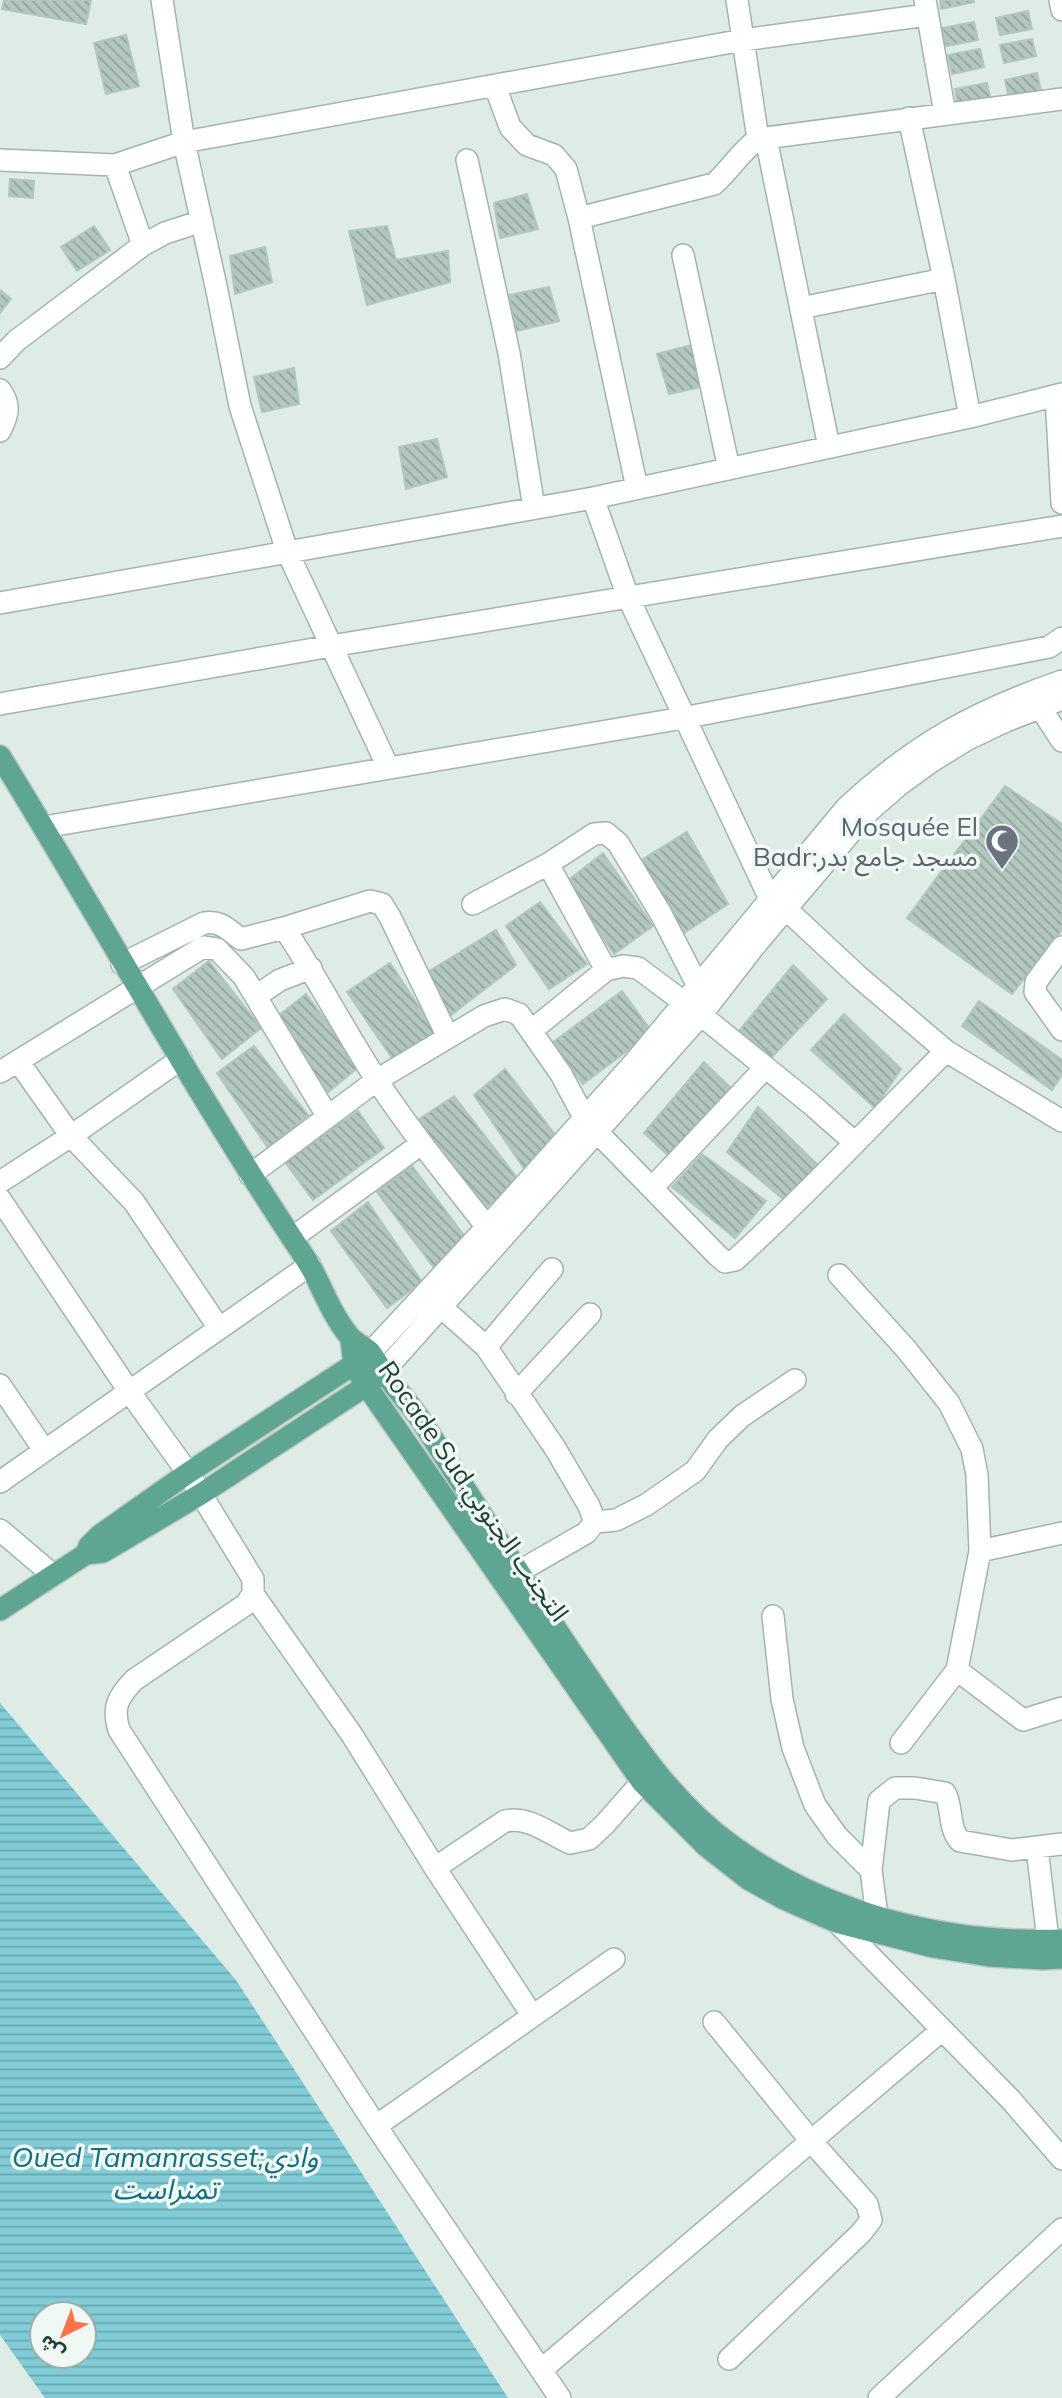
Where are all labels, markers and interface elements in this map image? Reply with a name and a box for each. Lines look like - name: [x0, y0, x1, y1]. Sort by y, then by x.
- place label: Mosquée El Badr;مسجد جامع بدر: [753, 810, 978, 877]
- mosque icon: Mosquée El Badr;مسجد جامع بدر: [983, 822, 1021, 871]
- street label: Rocade Sud,التجنب الجنوبي: [368, 1354, 577, 1630]
- water label: Oued Tamanrasset;وادي تمنراست: [12, 2139, 319, 2206]
- north arrow: [28, 2300, 98, 2370]
- text: ش: [34, 2330, 69, 2365]

